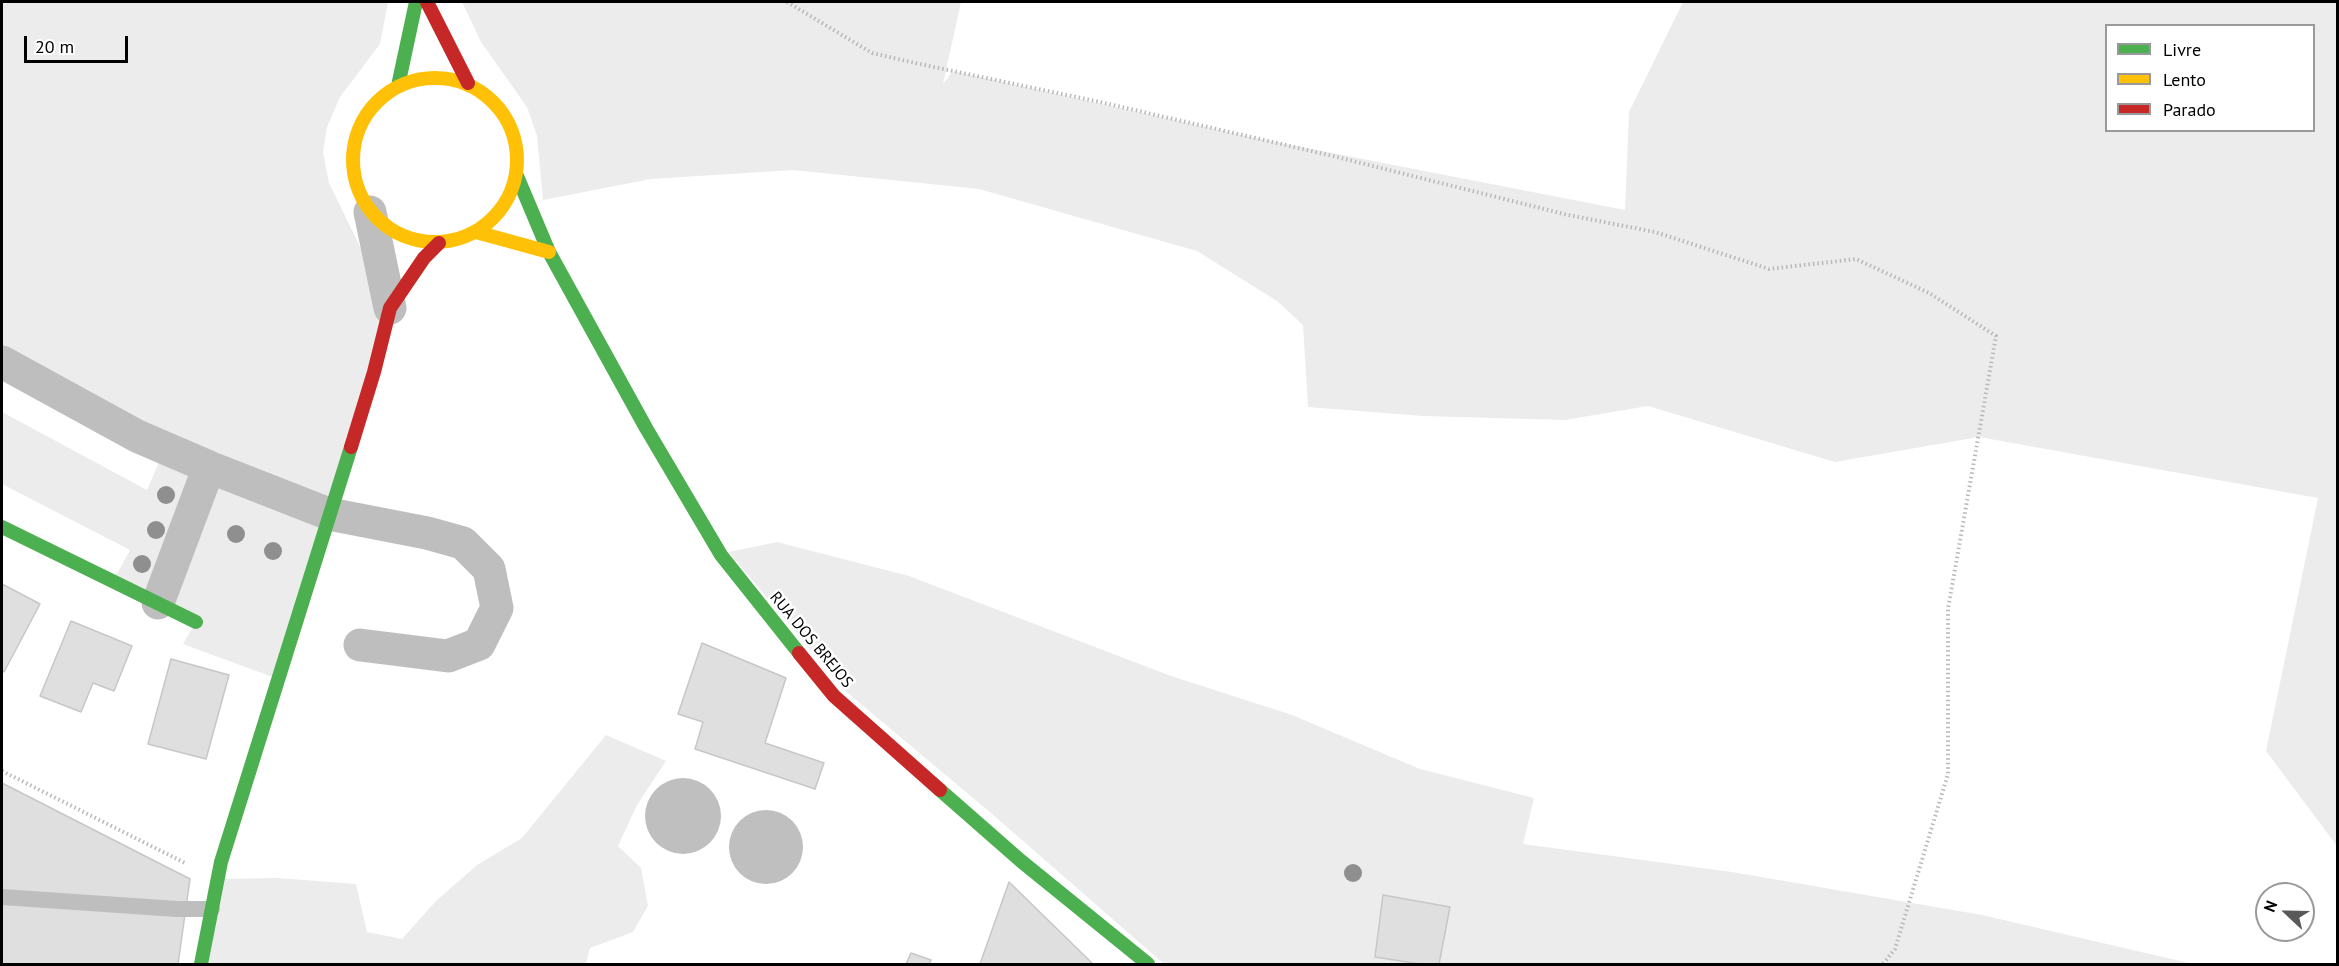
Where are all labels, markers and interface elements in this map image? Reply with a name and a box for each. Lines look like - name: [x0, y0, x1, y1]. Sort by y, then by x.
- scale bar: [27, 24, 130, 62]
- legend: [2105, 24, 2315, 132]
- text: 20 m: [35, 35, 74, 58]
- text: Livre: [2163, 38, 2201, 61]
- text: Lento: [2163, 68, 2206, 91]
- text: Parado: [2163, 98, 2216, 121]
- street label: RUA DOS BREJOS: [765, 588, 857, 692]
- north arrow: [2255, 882, 2315, 942]
- text: N: [2259, 897, 2281, 915]

